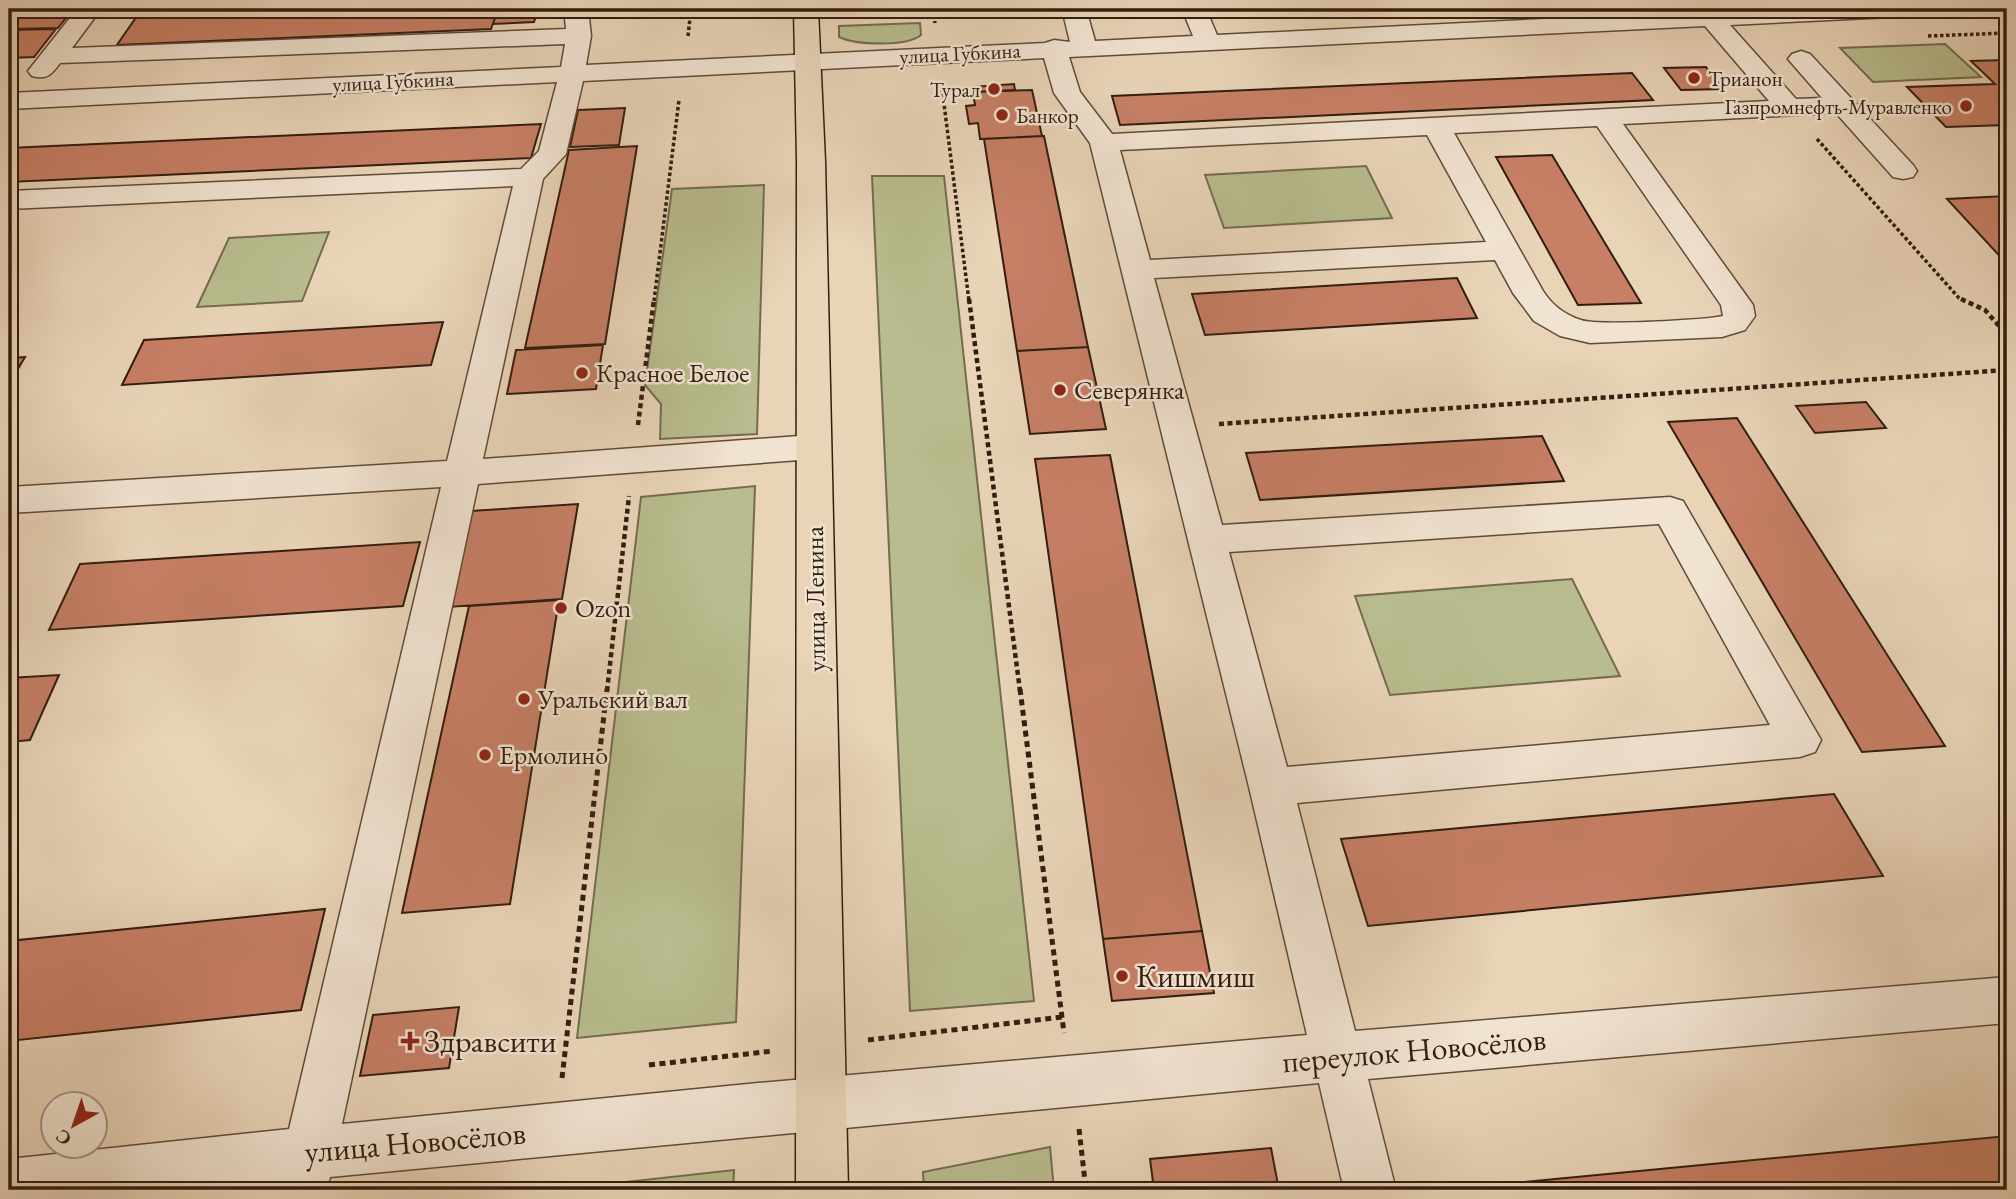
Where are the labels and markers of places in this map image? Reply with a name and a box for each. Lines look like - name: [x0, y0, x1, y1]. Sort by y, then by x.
- place label: Трианон: [1708, 65, 1783, 92]
- marker: Трианон: [1686, 70, 1702, 86]
- place label: Турал: [930, 76, 980, 103]
- marker: Турал: [986, 81, 1002, 97]
- place label: Газпромнефть-Муравленко: [1724, 93, 1952, 120]
- marker: Газпромнефть-Муравленко: [1958, 98, 1974, 114]
- place label: Банкор: [1016, 102, 1079, 129]
- marker: Банкор: [994, 107, 1010, 123]
- place label: Красное Белое: [596, 356, 749, 390]
- marker: Красное Белое: [574, 365, 590, 381]
- place label: Северянка: [1074, 373, 1185, 407]
- marker: Северянка: [1052, 382, 1068, 398]
- place label: Ozon: [575, 591, 632, 625]
- marker: Ozon: [553, 600, 569, 616]
- place label: Уральский вал: [537, 682, 688, 716]
- marker: Уральский вал: [516, 691, 532, 707]
- place label: Ермолино: [499, 738, 608, 772]
- marker: Ермолино: [477, 747, 493, 763]
- place label: Кишмиш: [1136, 955, 1255, 997]
- marker: Кишмиш: [1114, 968, 1130, 984]
- place label: Здравсити: [424, 1020, 557, 1062]
- marker: Здравсити: [402, 1033, 418, 1049]

